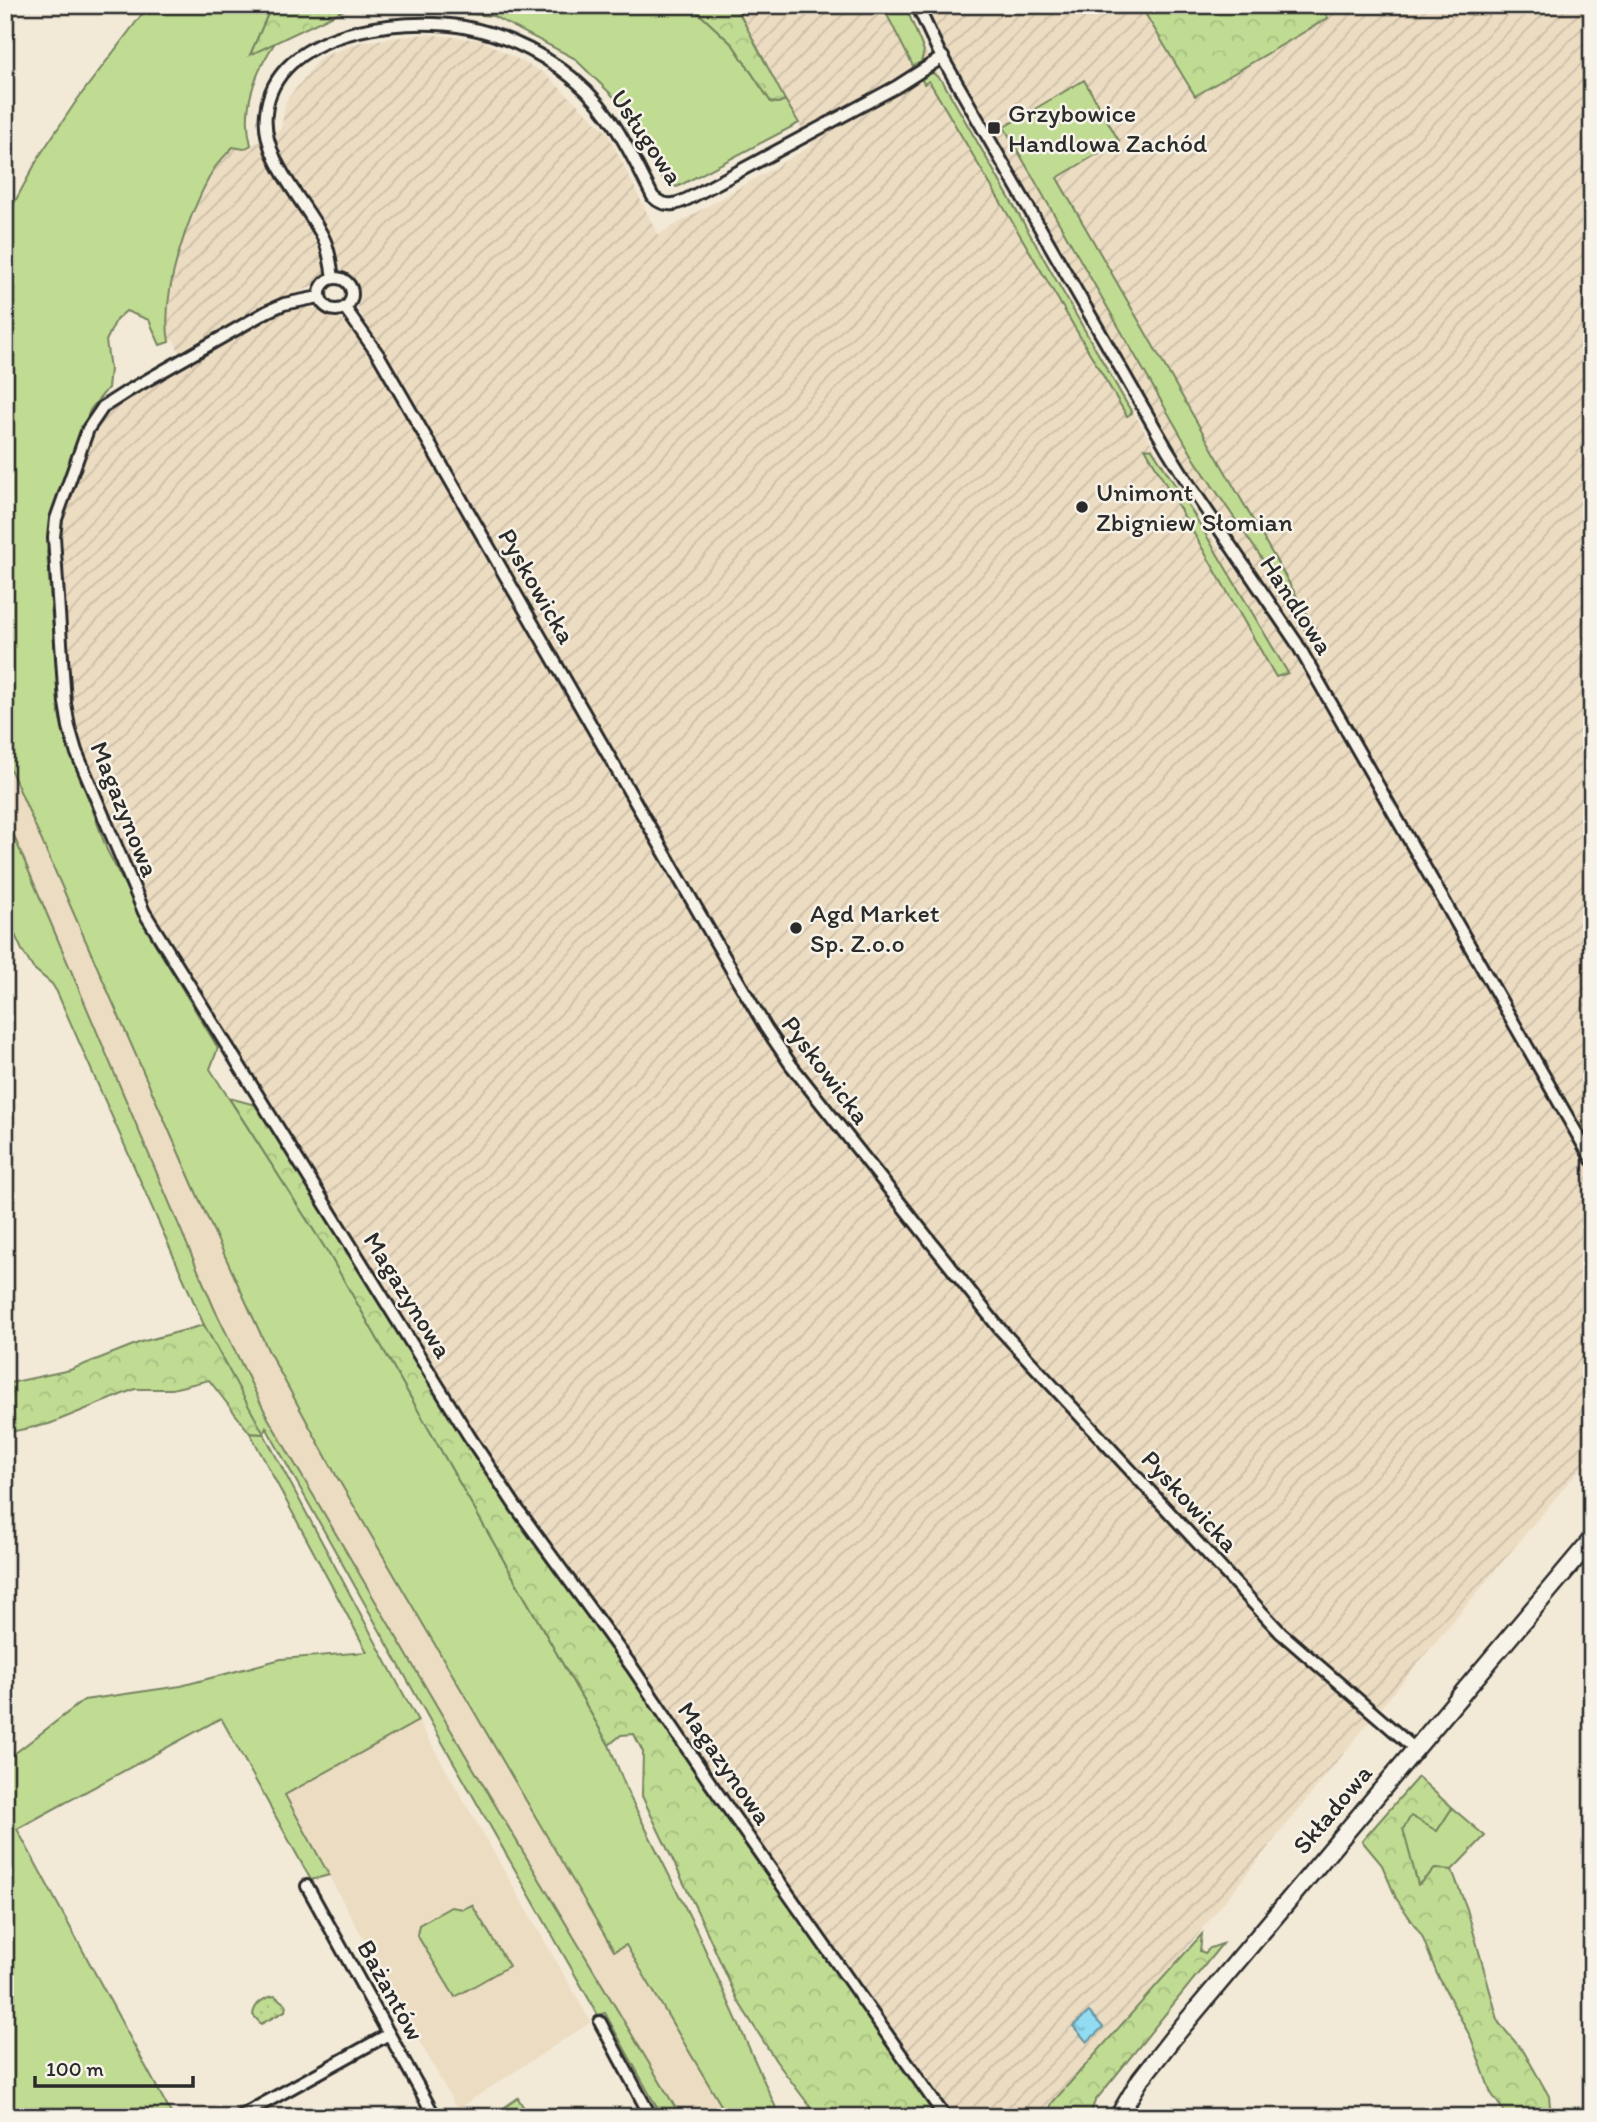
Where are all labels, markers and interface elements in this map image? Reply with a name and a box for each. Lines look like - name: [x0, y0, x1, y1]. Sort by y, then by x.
- street label: Usługowa: [604, 83, 691, 191]
- place label: Grzybowice Handlowa Zachód: [1008, 97, 1208, 159]
- marker: Grzybowice Handlowa Zachód: [986, 120, 1002, 136]
- place label: Unimont Zbigniew Słomian: [1096, 476, 1293, 538]
- marker: Unimont Zbigniew Słomian: [1074, 499, 1090, 515]
- street label: Pyskowicka: [491, 522, 583, 650]
- street label: Handlowa: [1253, 549, 1341, 661]
- street label: Magazynowa: [83, 737, 167, 882]
- place label: Agd Market Sp. Z.o.o: [810, 897, 940, 959]
- marker: Agd Market Sp. Z.o.o: [788, 920, 804, 936]
- street label: Pyskowicka: [775, 1009, 878, 1131]
- street label: Magazynowa: [356, 1226, 460, 1365]
- street label: Pyskowicka: [1135, 1443, 1246, 1559]
- street label: Magazynowa: [671, 1695, 779, 1831]
- street label: Składowa: [1285, 1757, 1379, 1860]
- street label: Bażantów: [350, 1934, 432, 2046]
- scale bar: [35, 2045, 192, 2089]
- text: 100 m: [46, 2056, 104, 2081]

